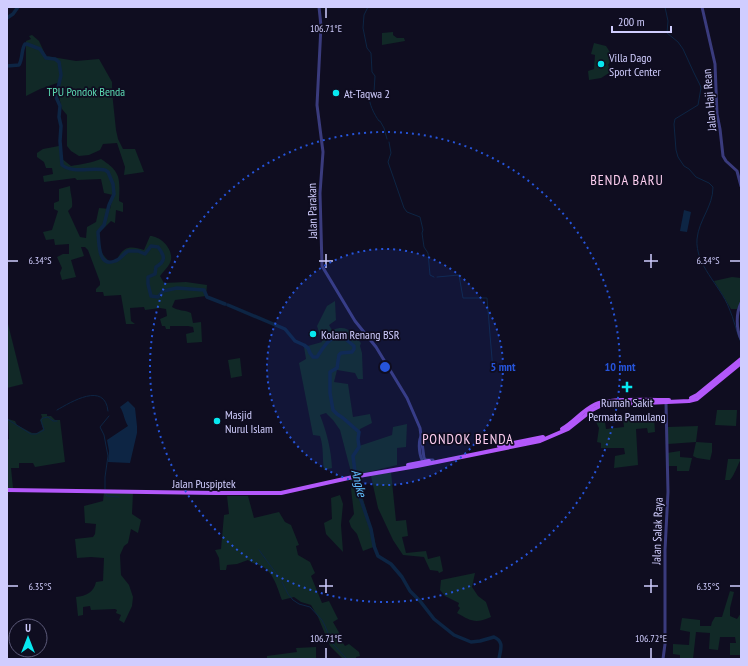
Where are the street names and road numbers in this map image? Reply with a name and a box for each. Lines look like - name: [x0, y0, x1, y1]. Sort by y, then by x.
- street label: Jalan Haji Rean: [699, 68, 719, 133]
- street label: Jalan Parakan: [304, 183, 320, 240]
- street label: Jalan Puspiptek: [171, 476, 236, 491]
- street label: Jalan Salak Raya: [648, 497, 666, 566]

